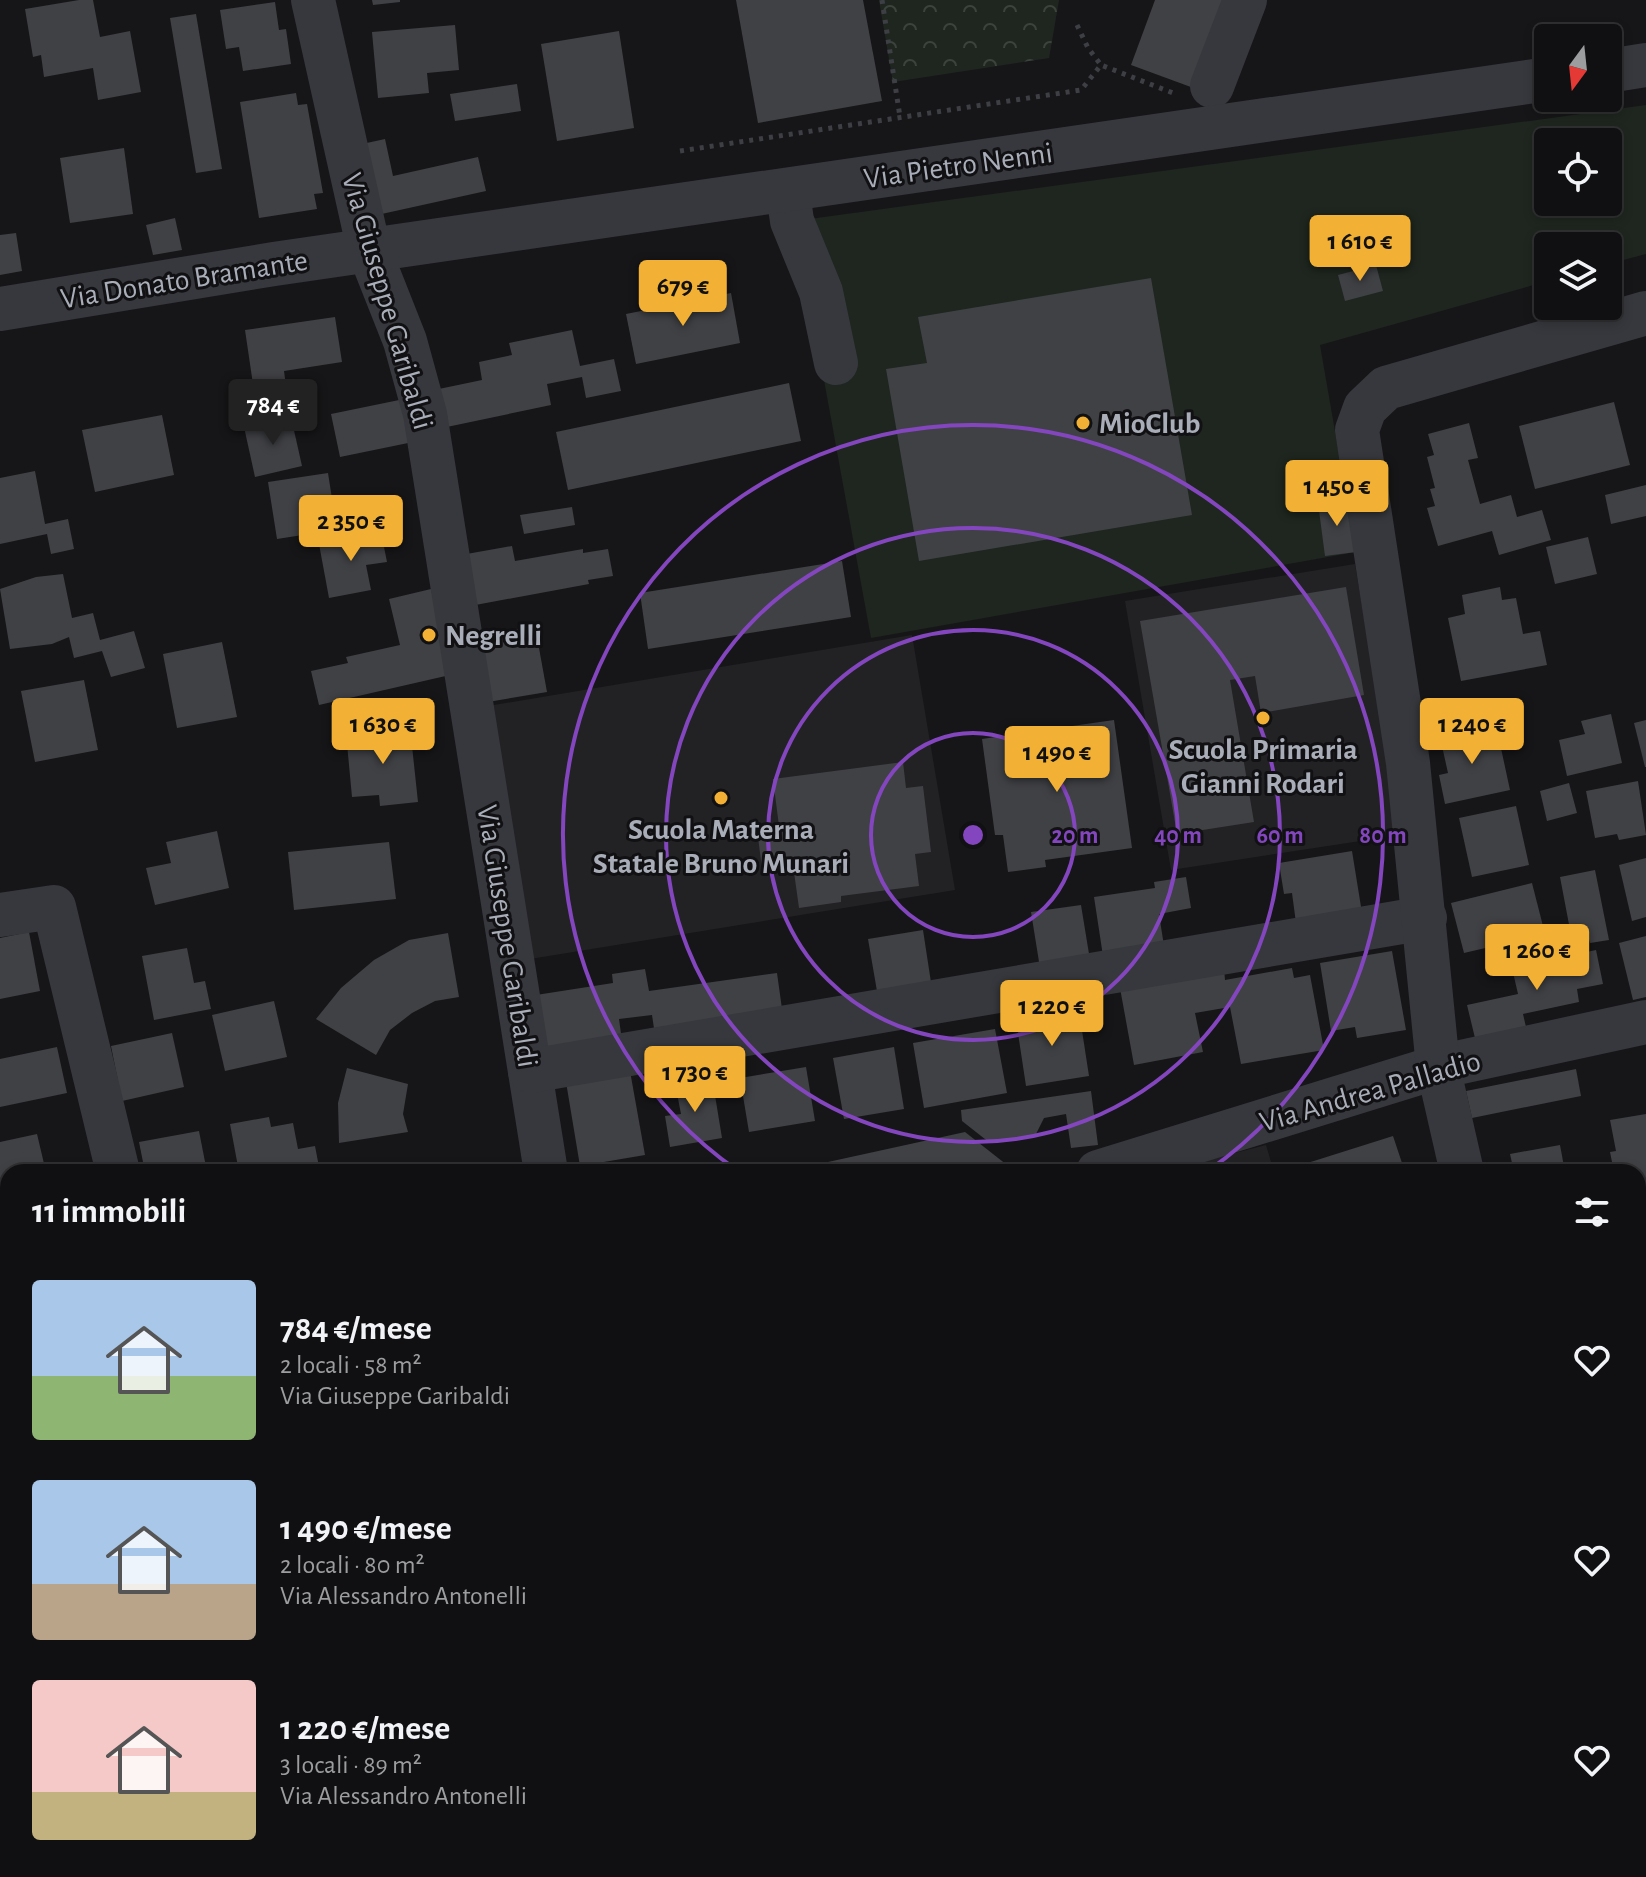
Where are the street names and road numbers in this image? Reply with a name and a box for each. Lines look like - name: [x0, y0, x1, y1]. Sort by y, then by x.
- street label: Via Pietro Nenni: [862, 138, 1054, 194]
- street label: Via Giuseppe Garibaldi: [336, 170, 438, 433]
- street label: Via Donato Bramante: [58, 246, 310, 314]
- street label: Via Giuseppe Garibaldi: [471, 803, 543, 1070]
- street label: Via Andrea Palladio: [1256, 1046, 1484, 1138]

